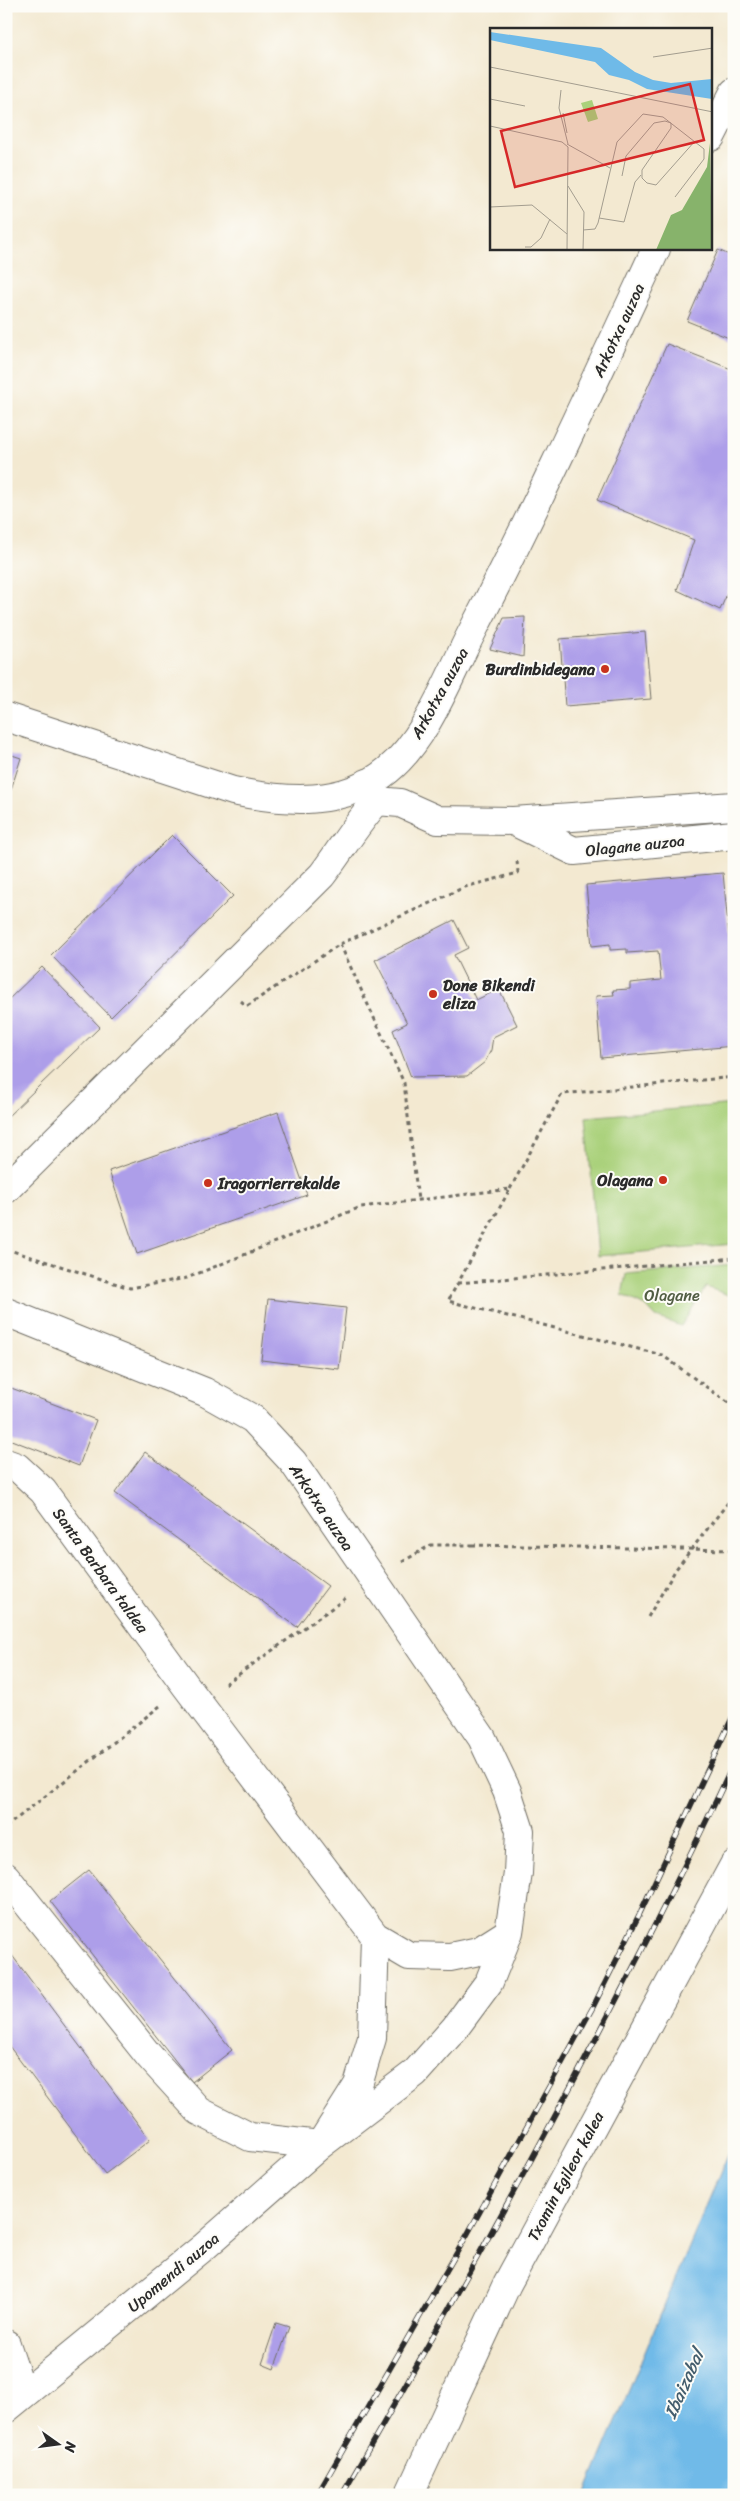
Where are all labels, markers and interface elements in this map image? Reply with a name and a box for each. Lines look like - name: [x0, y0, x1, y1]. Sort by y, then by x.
- inset map: [490, 28, 712, 250]
- street label: Arkotxa auzoa: [584, 278, 653, 383]
- street label: Arkotxa auzoa: [402, 642, 477, 745]
- place label: Burdinbidegana: [486, 655, 596, 684]
- marker: Burdinbidegana: [599, 663, 611, 675]
- street label: Olagane auzoa: [584, 826, 686, 865]
- place label: Done Bikendi eliza: [442, 971, 536, 1018]
- marker: Done Bikendi eliza: [427, 988, 439, 1000]
- place label: Olagana: [596, 1166, 654, 1195]
- place label: Iragorrierrekalde: [217, 1169, 341, 1198]
- marker: Olagana: [657, 1174, 669, 1186]
- marker: Iragorrierrekalde: [202, 1177, 214, 1189]
- park label: Olagane: [644, 1281, 700, 1310]
- street label: Arkotxa auzoa: [281, 1457, 362, 1557]
- street label: Santa Barbara taldea: [45, 1501, 157, 1640]
- street label: Txomin Egileor kalea: [519, 2105, 612, 2246]
- street label: Upomendi auzoa: [121, 2225, 226, 2320]
- water label: Ibaizabal: [654, 2341, 715, 2424]
- north arrow: [32, 2418, 82, 2468]
- text: N: [57, 2438, 84, 2455]

